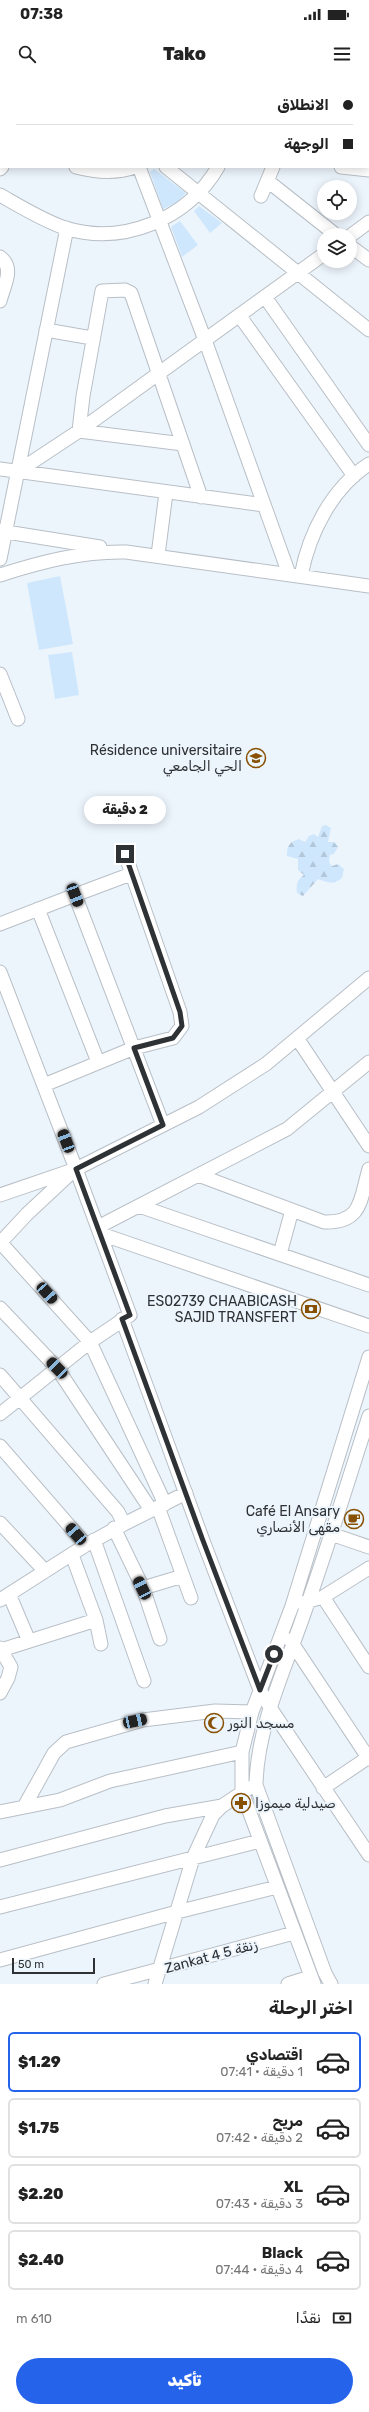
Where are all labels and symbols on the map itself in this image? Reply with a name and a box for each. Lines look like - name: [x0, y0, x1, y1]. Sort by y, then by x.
- place label: Résidence universitaire الحي الجامعي: [90, 742, 242, 777]
- school or university icon: Résidence universitaire الحي الجامعي: [245, 747, 267, 769]
- callout: 2 دقيقة: [84, 796, 166, 824]
- route end: [116, 845, 134, 863]
- car: [65, 882, 85, 908]
- car: [56, 1128, 76, 1154]
- car: [35, 1280, 59, 1306]
- place label: ES02739 CHAABICASH SAJID TRANSFERT: [147, 1293, 297, 1326]
- bank icon: ES02739 CHAABICASH SAJID TRANSFERT: [300, 1298, 322, 1320]
- car: [44, 1355, 70, 1381]
- place label: Café El Ansary مقهى الأنصاري: [246, 1503, 340, 1537]
- cafe icon: Café El Ansary مقهى الأنصاري: [343, 1508, 365, 1530]
- car: [64, 1521, 88, 1547]
- car: [131, 1575, 153, 1601]
- route start: [265, 1645, 283, 1663]
- mosque icon: مسجد النور: [203, 1712, 225, 1734]
- car: [122, 1713, 148, 1729]
- place label: مسجد النور: [227, 1715, 295, 1732]
- pharmacy icon: صيدلية ميموزا: [230, 1792, 252, 1814]
- place label: صيدلية ميموزا: [255, 1795, 336, 1812]
- street label: Zankat 4 زنقة 5: [163, 1936, 259, 1977]
- scale bar: [12, 1956, 95, 1975]

